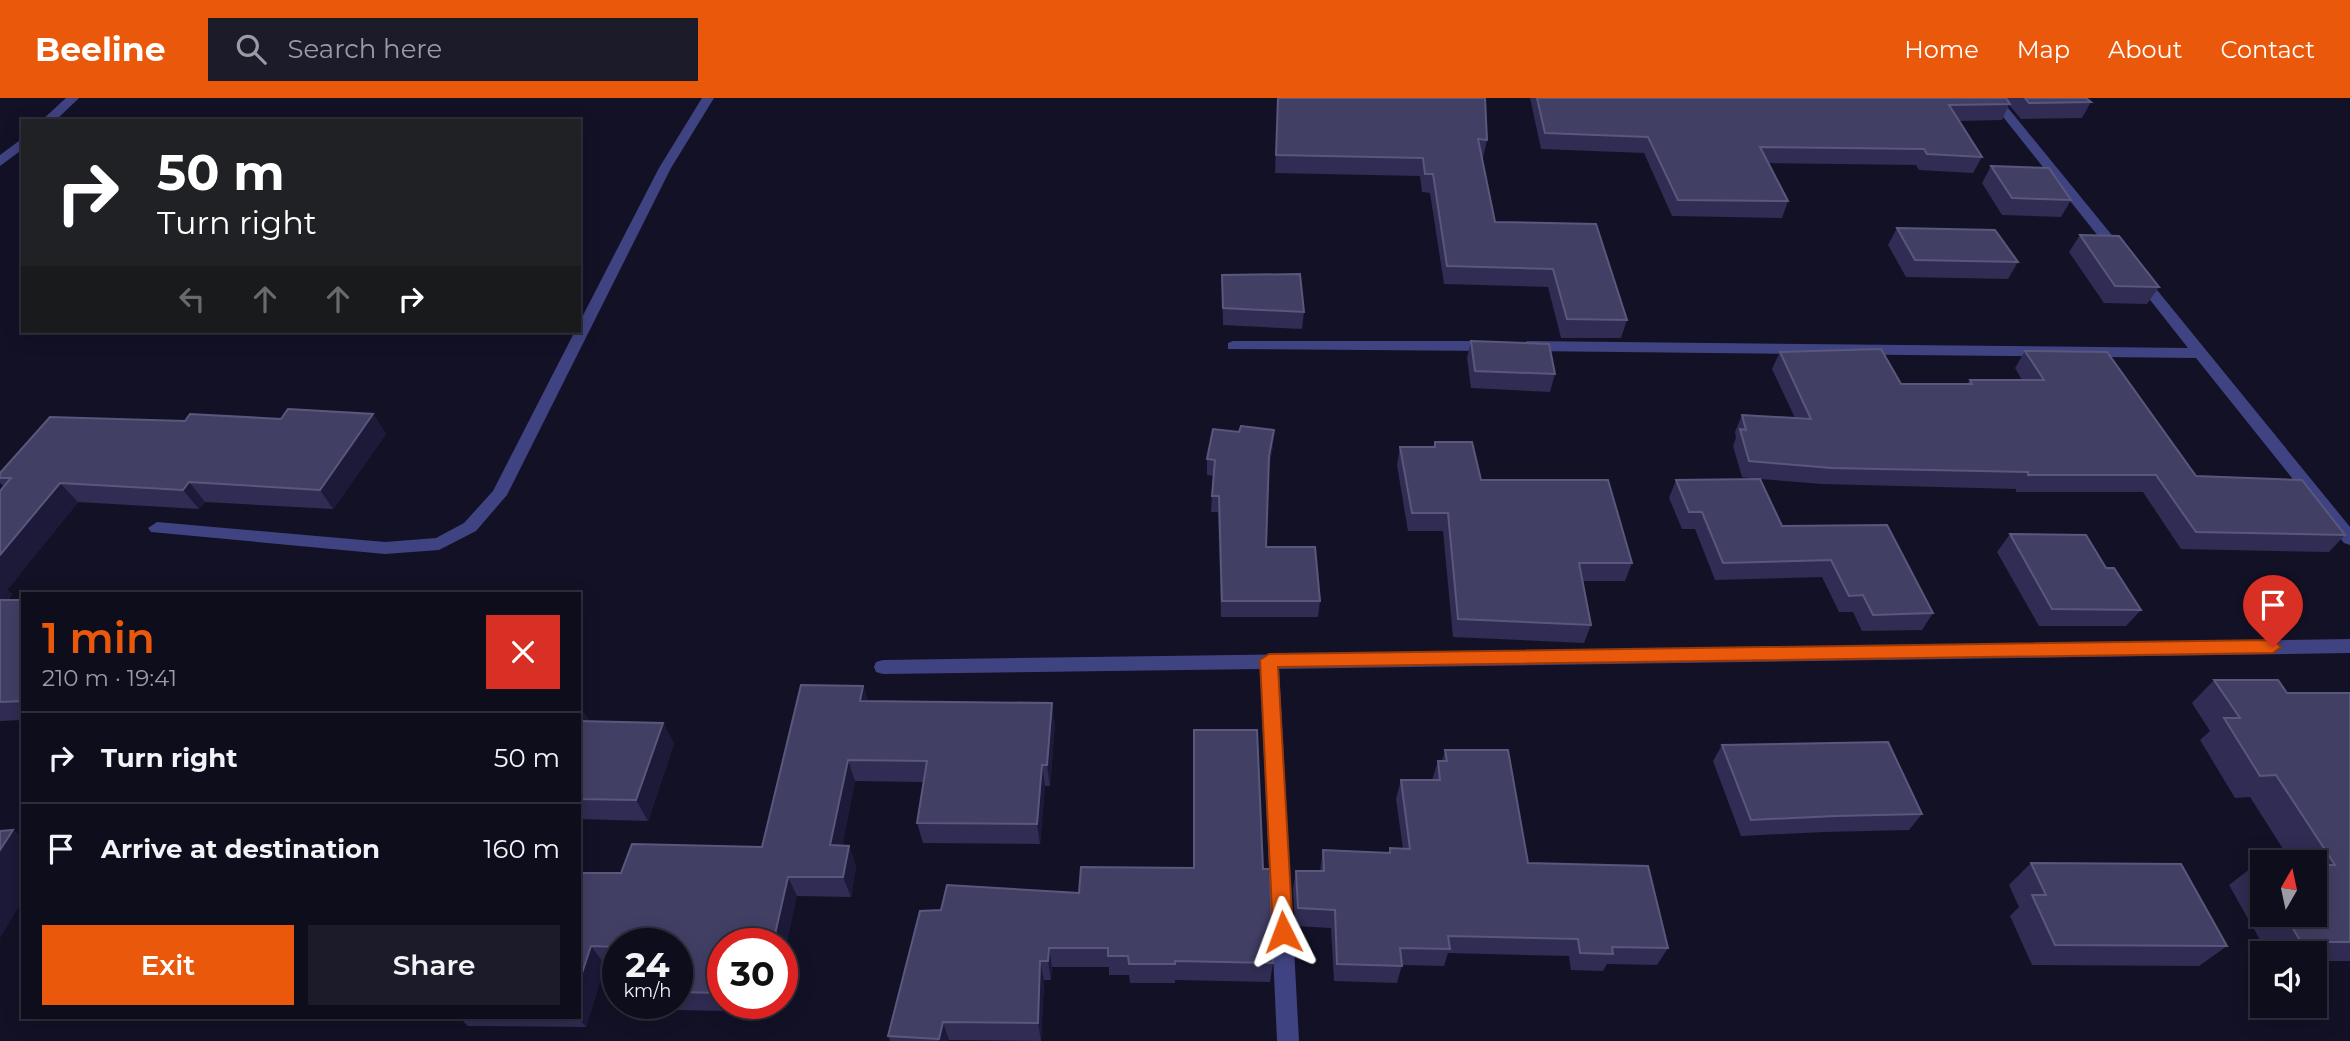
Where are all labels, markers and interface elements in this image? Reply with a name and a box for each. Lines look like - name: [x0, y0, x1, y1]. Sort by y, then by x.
- search box: [208, 18, 698, 81]
- text: Beeline: [35, 29, 166, 69]
- icon: search: [232, 30, 270, 68]
- text: Search here: [288, 33, 442, 65]
- text: Home: [1904, 35, 1979, 64]
- text: Map: [2017, 35, 2070, 64]
- text: About: [2108, 35, 2182, 64]
- text: Contact: [2220, 35, 2315, 64]
- text: 50 m: [157, 143, 285, 202]
- icon: right: [42, 147, 133, 238]
- text: Turn right: [157, 203, 317, 242]
- icon: left: [173, 280, 211, 318]
- icon: ahead: [246, 280, 284, 318]
- icon: ahead: [319, 280, 357, 318]
- icon: right: [392, 280, 430, 318]
- pin: [2243, 575, 2303, 647]
- icon: arrive: [2254, 586, 2292, 624]
- text: 1 min: [42, 612, 155, 664]
- button: close: [486, 615, 560, 689]
- text: 210 m · 19:41: [42, 664, 177, 692]
- icon: right: [42, 739, 80, 777]
- text: Turn right: [101, 742, 237, 774]
- text: 50 m: [494, 742, 560, 774]
- icon: arrive: [42, 830, 80, 868]
- text: Arrive at destination: [101, 833, 380, 865]
- text: 160 m: [483, 833, 560, 865]
- north arrow: [2250, 850, 2328, 928]
- map controls: [2250, 850, 2327, 1018]
- position arrow: [1246, 895, 1320, 969]
- button: Exit: [42, 925, 294, 1005]
- button: Share: [308, 925, 560, 1005]
- speed limit sign: 30: [707, 928, 798, 1019]
- button: sound: [2250, 941, 2327, 1018]
- text: 24: [625, 943, 670, 986]
- text: km/h: [623, 980, 672, 1002]

